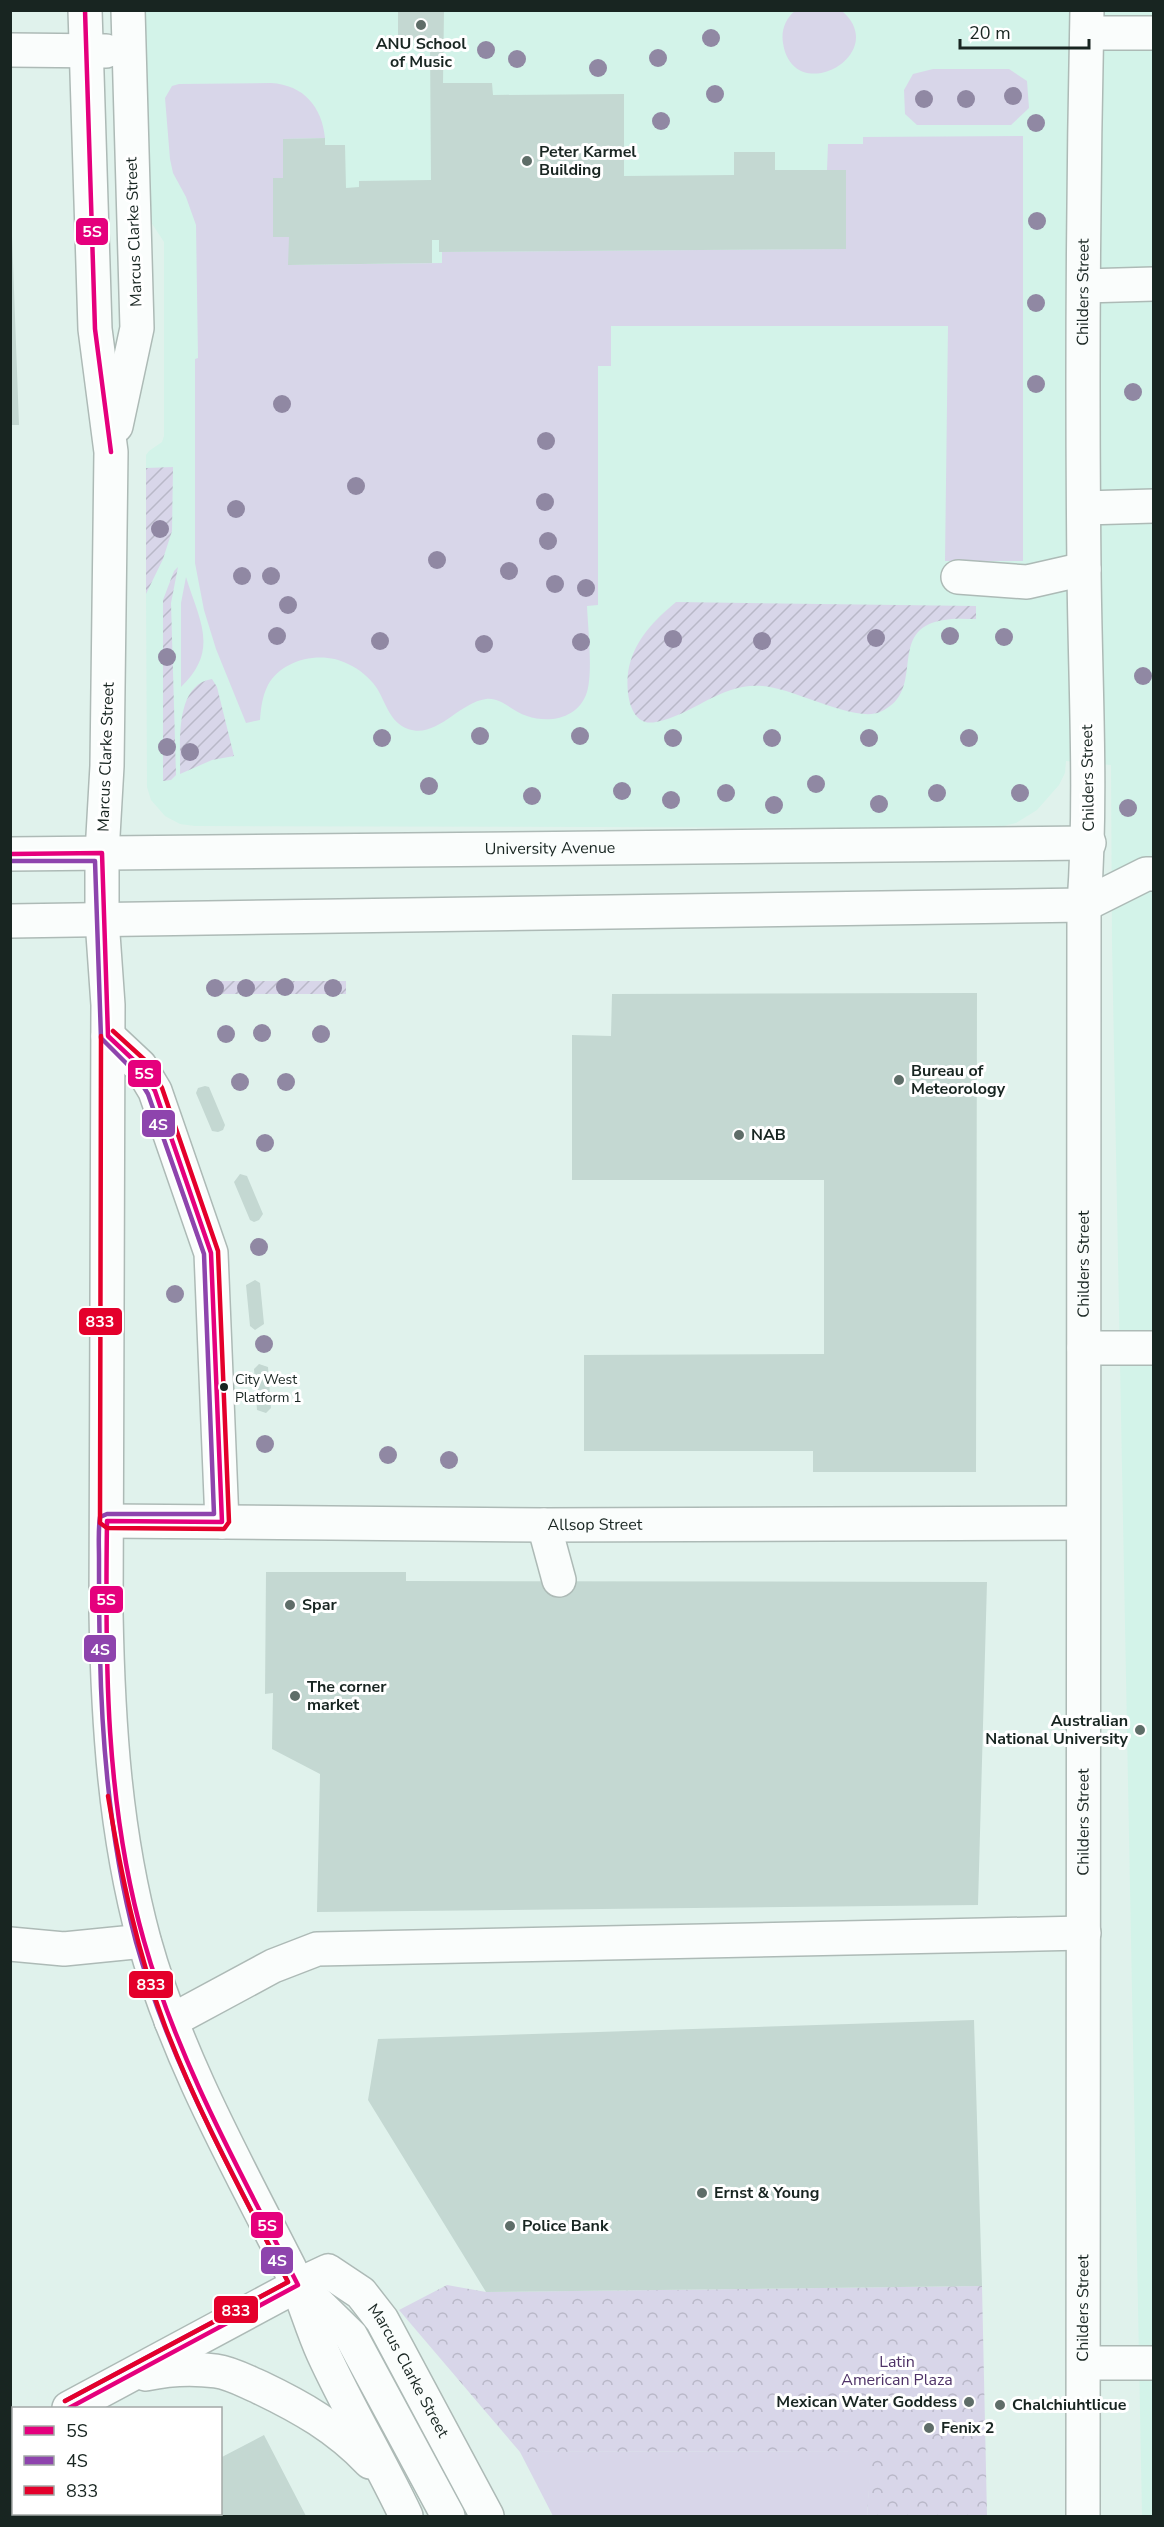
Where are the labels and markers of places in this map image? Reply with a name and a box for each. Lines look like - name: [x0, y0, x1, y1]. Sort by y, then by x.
- marker: ANU School of Music: [414, 18, 428, 32]
- place label: ANU School of Music: [376, 33, 466, 73]
- place label: Peter Karmel Building: [539, 141, 636, 181]
- marker: Peter Karmel Building: [520, 154, 534, 168]
- place label: Bureau of Meteorology: [911, 1060, 1006, 1100]
- marker: Bureau of Meteorology: [892, 1073, 906, 1087]
- place label: NAB: [751, 1124, 786, 1146]
- marker: NAB: [732, 1128, 746, 1142]
- place label: City West Platform 1: [235, 1370, 302, 1407]
- marker: City West Platform 1: [218, 1381, 230, 1393]
- place label: Spar: [302, 1594, 337, 1616]
- marker: Spar: [283, 1598, 297, 1612]
- place label: The corner market: [307, 1676, 387, 1716]
- marker: The corner market: [288, 1689, 302, 1703]
- place label: Australian National University: [985, 1710, 1129, 1750]
- marker: Australian National University: [1133, 1723, 1147, 1737]
- place label: Ernst & Young: [714, 2182, 819, 2204]
- marker: Ernst & Young: [695, 2186, 709, 2200]
- place label: Police Bank: [522, 2215, 609, 2237]
- marker: Police Bank: [503, 2219, 517, 2233]
- place label: Mexican Water Goddess: [776, 2391, 957, 2413]
- place label: Chalchiuhtlicue: [1012, 2394, 1127, 2416]
- marker: Mexican Water Goddess: [962, 2395, 976, 2409]
- marker: Chalchiuhtlicue: [993, 2398, 1007, 2412]
- place label: Fenix 2: [941, 2417, 994, 2439]
- marker: Fenix 2: [922, 2421, 936, 2435]

